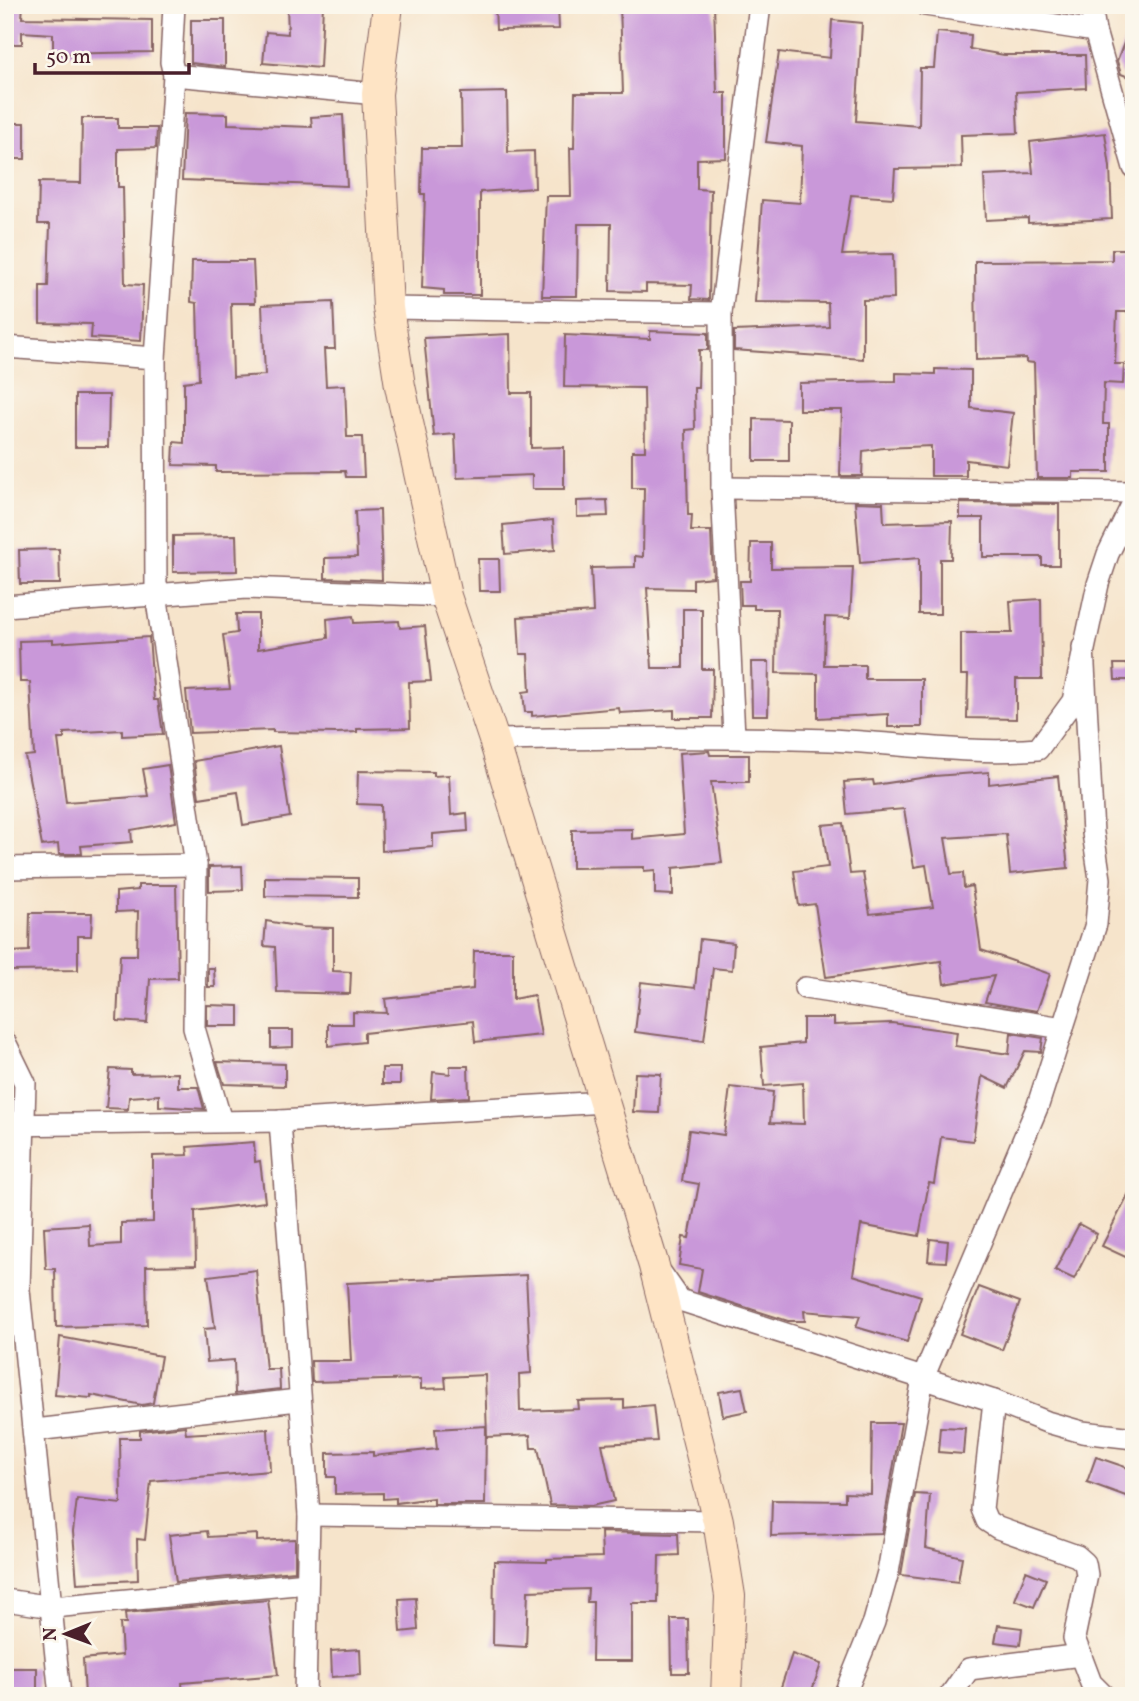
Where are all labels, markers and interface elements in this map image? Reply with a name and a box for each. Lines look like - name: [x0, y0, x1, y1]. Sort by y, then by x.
- scale bar: [35, 32, 189, 76]
- text: 50 m: [46, 43, 91, 72]
- north arrow: [32, 1600, 102, 1670]
- text: N: [38, 1627, 64, 1641]

